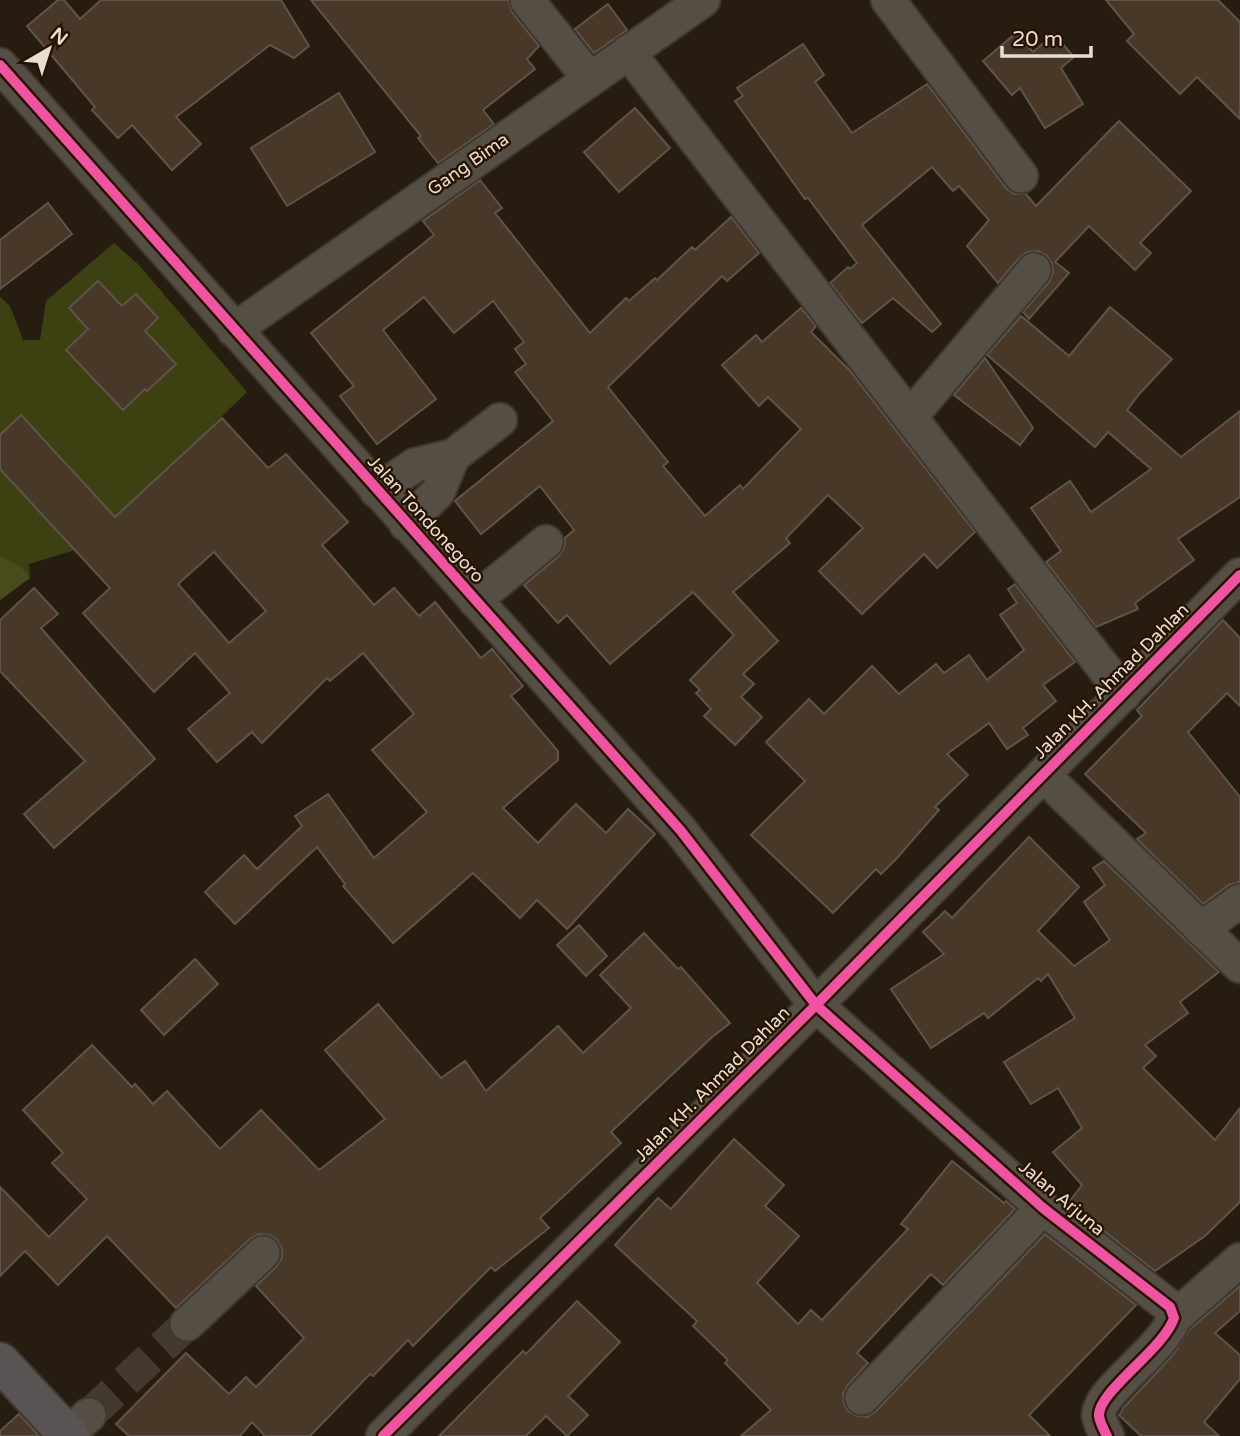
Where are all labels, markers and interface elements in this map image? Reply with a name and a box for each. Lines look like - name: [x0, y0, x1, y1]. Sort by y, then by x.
- north arrow: [14, 14, 84, 84]
- scale bar: [1002, 14, 1091, 58]
- text: N: [46, 23, 72, 50]
- text: 20 m: [1012, 27, 1063, 52]
- street label: Gang Bima: [423, 128, 513, 200]
- street label: Jalan Tondonegoro: [363, 451, 489, 587]
- street label: Jalan KH. Ahmad Dahlan: [1029, 599, 1193, 763]
- street label: Jalan KH. Ahmad Dahlan: [630, 1002, 794, 1166]
- street label: Jalan Arjuna: [1014, 1156, 1110, 1240]

